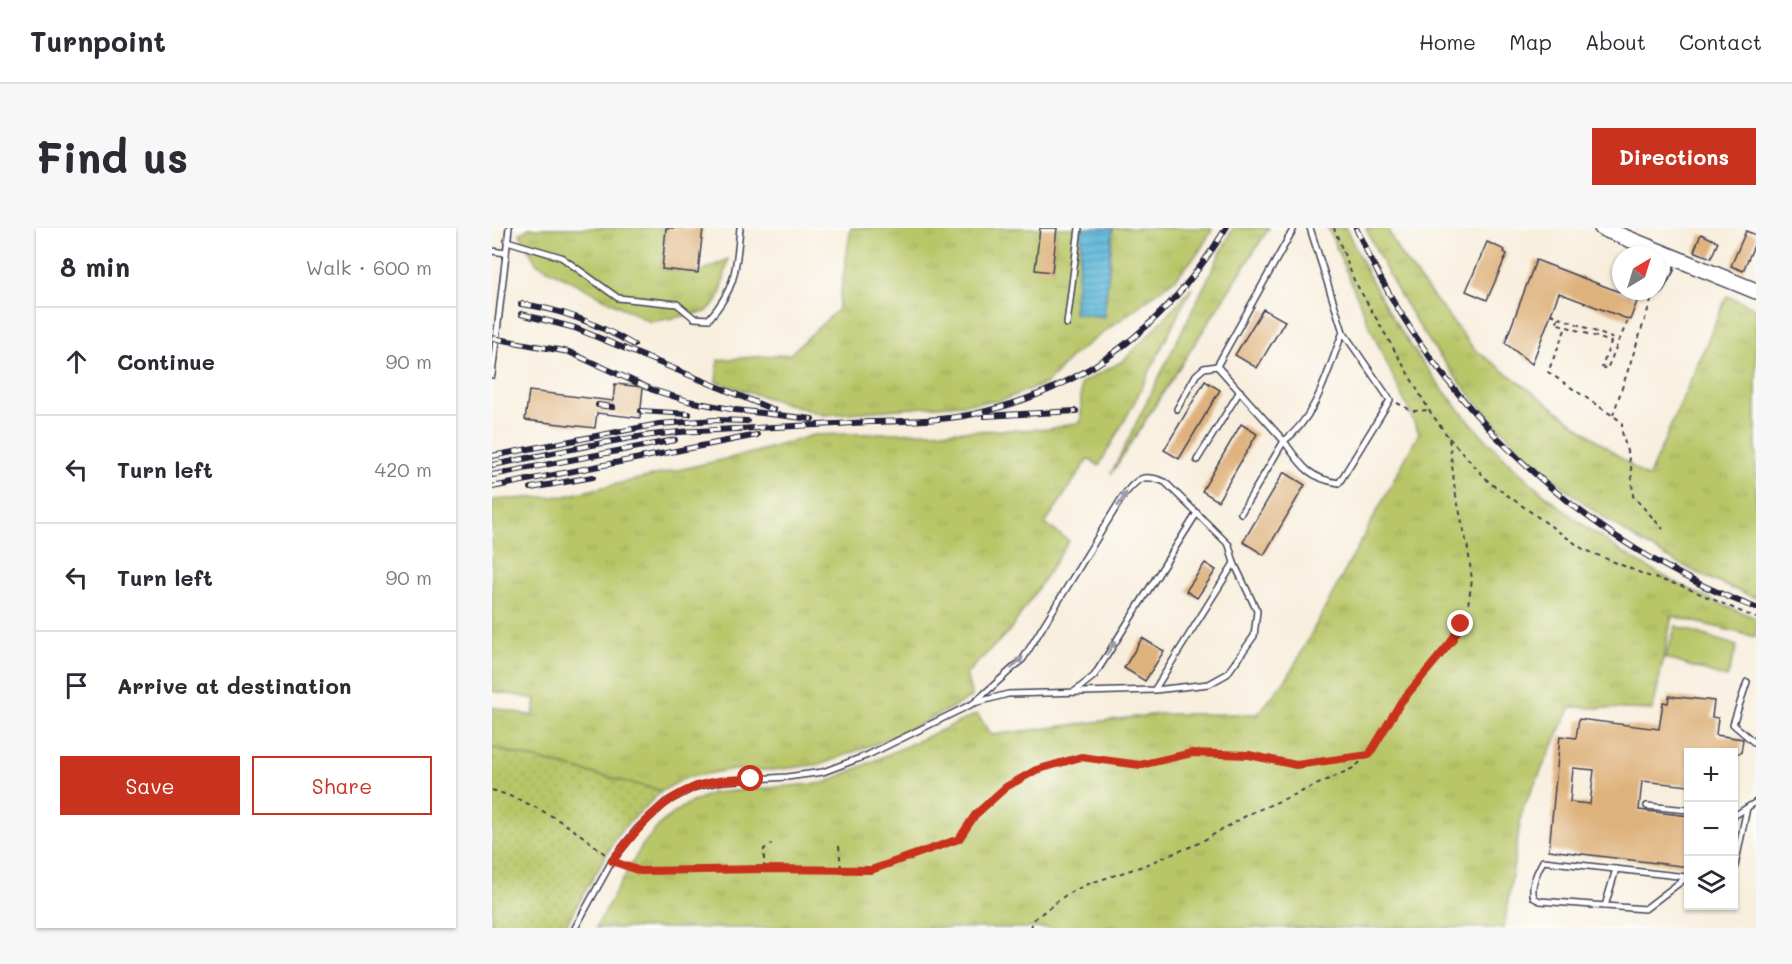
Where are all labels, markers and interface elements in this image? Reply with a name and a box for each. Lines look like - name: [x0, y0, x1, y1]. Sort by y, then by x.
- text: Turnpoint: [30, 23, 166, 59]
- text: Home: [1419, 28, 1476, 55]
- text: Map: [1509, 28, 1552, 55]
- text: About: [1585, 28, 1646, 55]
- text: Contact: [1679, 28, 1762, 55]
- button: Directions: [1592, 128, 1756, 185]
- text: Find us: [36, 129, 188, 184]
- north arrow: [1612, 246, 1666, 300]
- text: 8 min: [60, 250, 130, 284]
- text: Walk · 600 m: [306, 254, 432, 280]
- icon: ahead: [60, 345, 93, 378]
- text: Continue: [117, 347, 215, 376]
- text: 90 m: [386, 348, 432, 374]
- icon: left: [60, 453, 93, 486]
- text: Turn left: [117, 455, 213, 484]
- text: 420 m: [374, 456, 432, 482]
- one-way arrow: [1116, 492, 1128, 508]
- icon: left: [60, 561, 93, 594]
- text: Turn left: [117, 563, 213, 592]
- text: 90 m: [386, 564, 432, 590]
- route end: [1447, 610, 1473, 636]
- one-way arrow: [1106, 640, 1117, 656]
- one-way arrow: [1010, 656, 1024, 671]
- icon: arrive: [60, 669, 93, 702]
- text: Arrive at destination: [117, 671, 352, 700]
- map controls: [1684, 748, 1738, 910]
- button: +: [1684, 748, 1738, 802]
- button: Save: [60, 756, 240, 815]
- button: Share: [252, 756, 432, 815]
- route start: [737, 765, 763, 791]
- button: −: [1684, 802, 1738, 856]
- button: layers: [1684, 856, 1738, 910]

